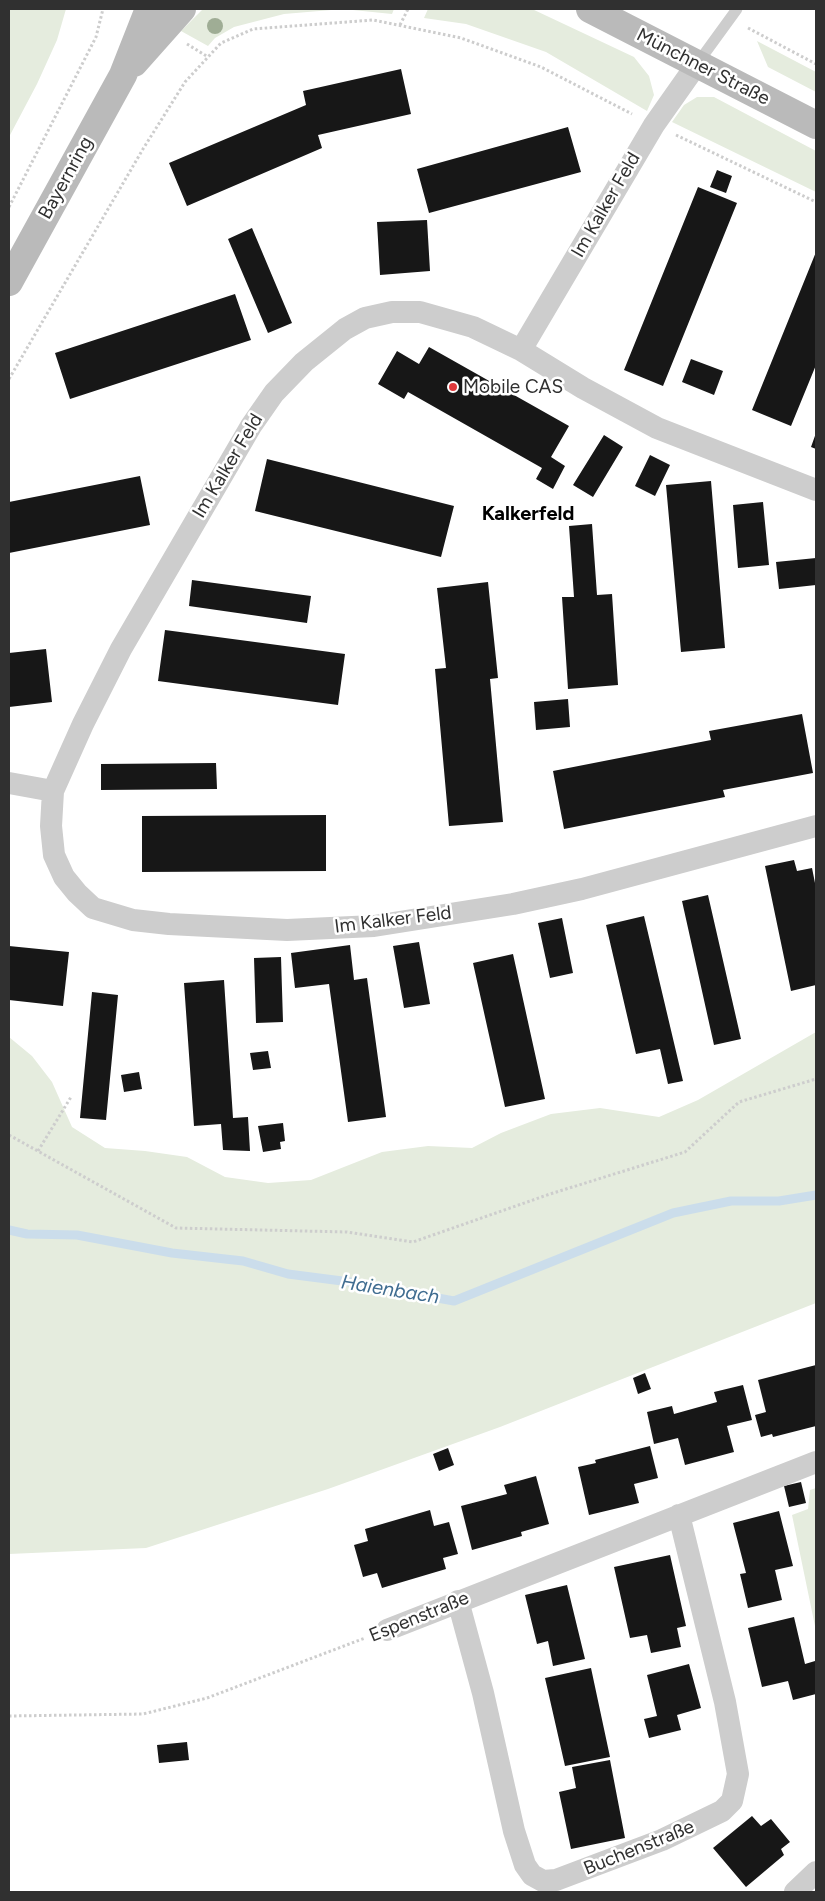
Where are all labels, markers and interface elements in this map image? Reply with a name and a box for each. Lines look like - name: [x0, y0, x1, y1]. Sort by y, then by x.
- street label: Münchner Straße: [633, 24, 773, 110]
- street label: Bayernring: [34, 133, 98, 223]
- street label: Im Kalker Feld: [567, 148, 645, 262]
- place label: Mobile CAS: [463, 376, 563, 398]
- marker: Mobile CAS: [447, 381, 459, 393]
- street label: Im Kalker Feld: [188, 410, 268, 522]
- district label: Kalkerfeld: [482, 502, 574, 526]
- street label: Im Kalker Feld: [333, 902, 453, 938]
- water label: Haienbach: [339, 1270, 441, 1310]
- street label: Espenstraße: [366, 1587, 472, 1647]
- street label: Buchenstraße: [580, 1815, 698, 1881]

